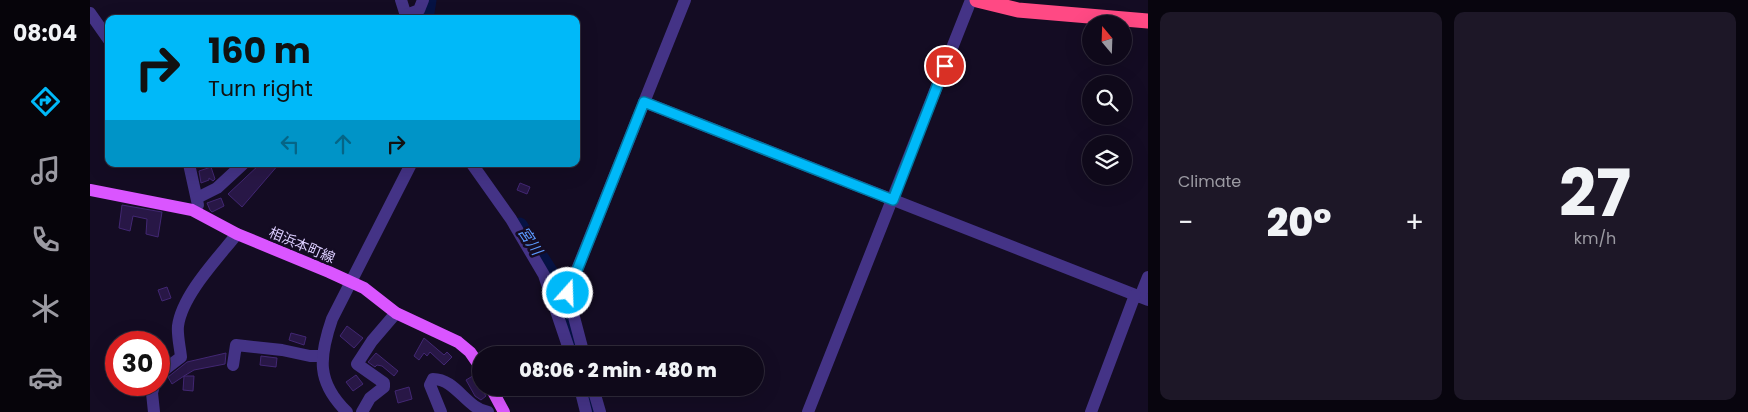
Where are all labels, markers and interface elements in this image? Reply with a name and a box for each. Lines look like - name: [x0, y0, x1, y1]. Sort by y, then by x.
- north arrow: [1082, 15, 1132, 65]
- map controls: [1082, 15, 1132, 185]
- text: 08:04: [13, 18, 77, 49]
- text: 160 m: [208, 26, 311, 75]
- icon: right: [125, 35, 190, 100]
- pin: [924, 45, 966, 87]
- icon: arrive: [931, 52, 959, 80]
- text: Turn right: [208, 73, 313, 104]
- button: search: [1082, 75, 1132, 125]
- icon: directions: [28, 84, 63, 119]
- icon: left: [276, 130, 304, 158]
- icon: ahead: [329, 130, 357, 158]
- icon: right: [382, 130, 410, 158]
- button: layers: [1082, 135, 1132, 185]
- text: 27: [1559, 148, 1631, 239]
- icon: music: [28, 153, 63, 188]
- text: Climate: [1178, 170, 1241, 193]
- text: 20°: [1267, 196, 1332, 249]
- text: −: [1178, 203, 1193, 242]
- text: +: [1405, 203, 1424, 242]
- icon: phone: [28, 222, 63, 257]
- street label: 相浜本町線: [266, 222, 338, 268]
- water label: 宮川: [513, 222, 549, 261]
- text: km/h: [1574, 227, 1616, 250]
- position arrow: [541, 266, 593, 318]
- icon: climate: [28, 291, 63, 326]
- speed limit sign: 30: [105, 331, 170, 396]
- text: 08:06 · 2 min · 480 m: [519, 357, 717, 384]
- icon: car: [28, 360, 63, 395]

